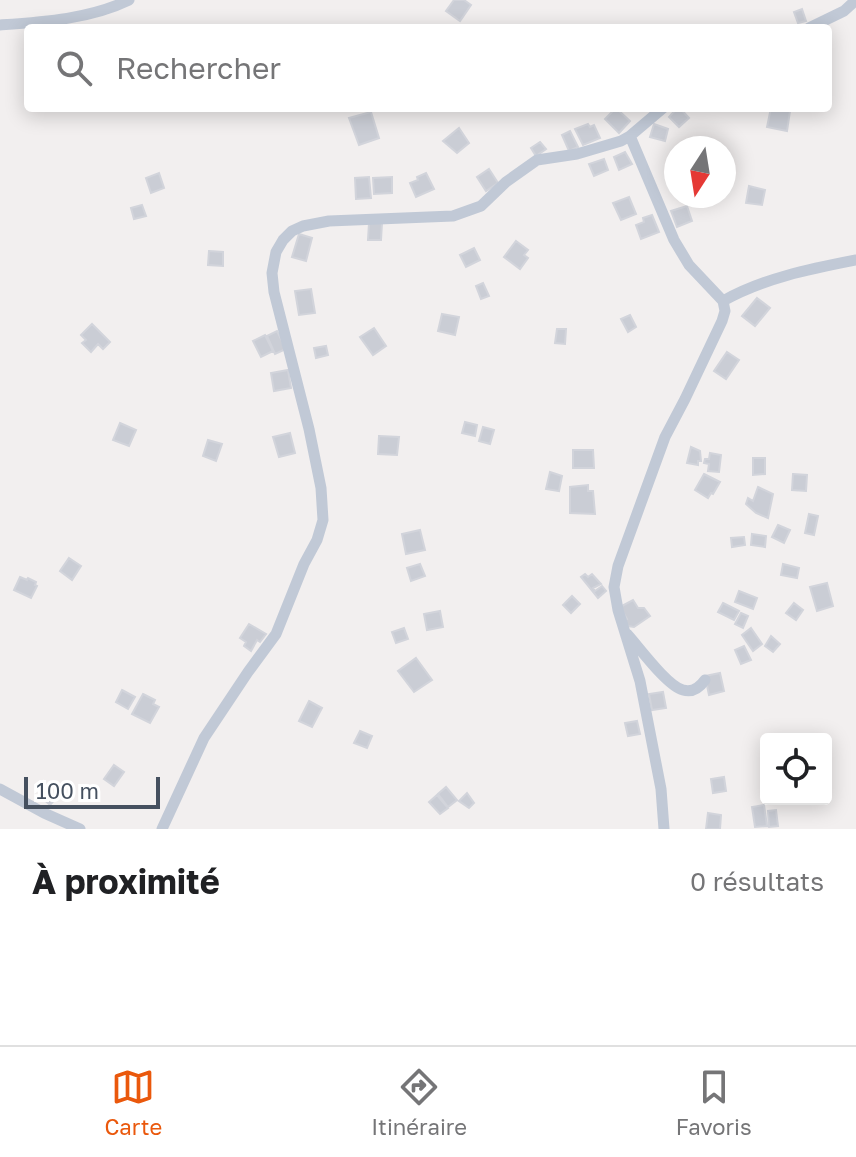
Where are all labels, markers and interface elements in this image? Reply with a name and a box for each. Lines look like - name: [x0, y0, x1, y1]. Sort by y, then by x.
- search box: [24, 24, 832, 112]
- icon: search: [52, 46, 96, 90]
- text: Rechercher: [116, 50, 281, 86]
- north arrow: [664, 136, 736, 208]
- map controls: [760, 733, 832, 805]
- button: locate: [760, 733, 832, 805]
- scale bar: [24, 773, 160, 809]
- text: 100 m: [36, 777, 99, 804]
- text: À proximité: [32, 861, 220, 901]
- text: 0 résultats: [690, 866, 824, 897]
- tab: Carte: [104, 1065, 162, 1140]
- tab: Itinéraire: [371, 1065, 467, 1140]
- tab: Favoris: [676, 1065, 752, 1140]

